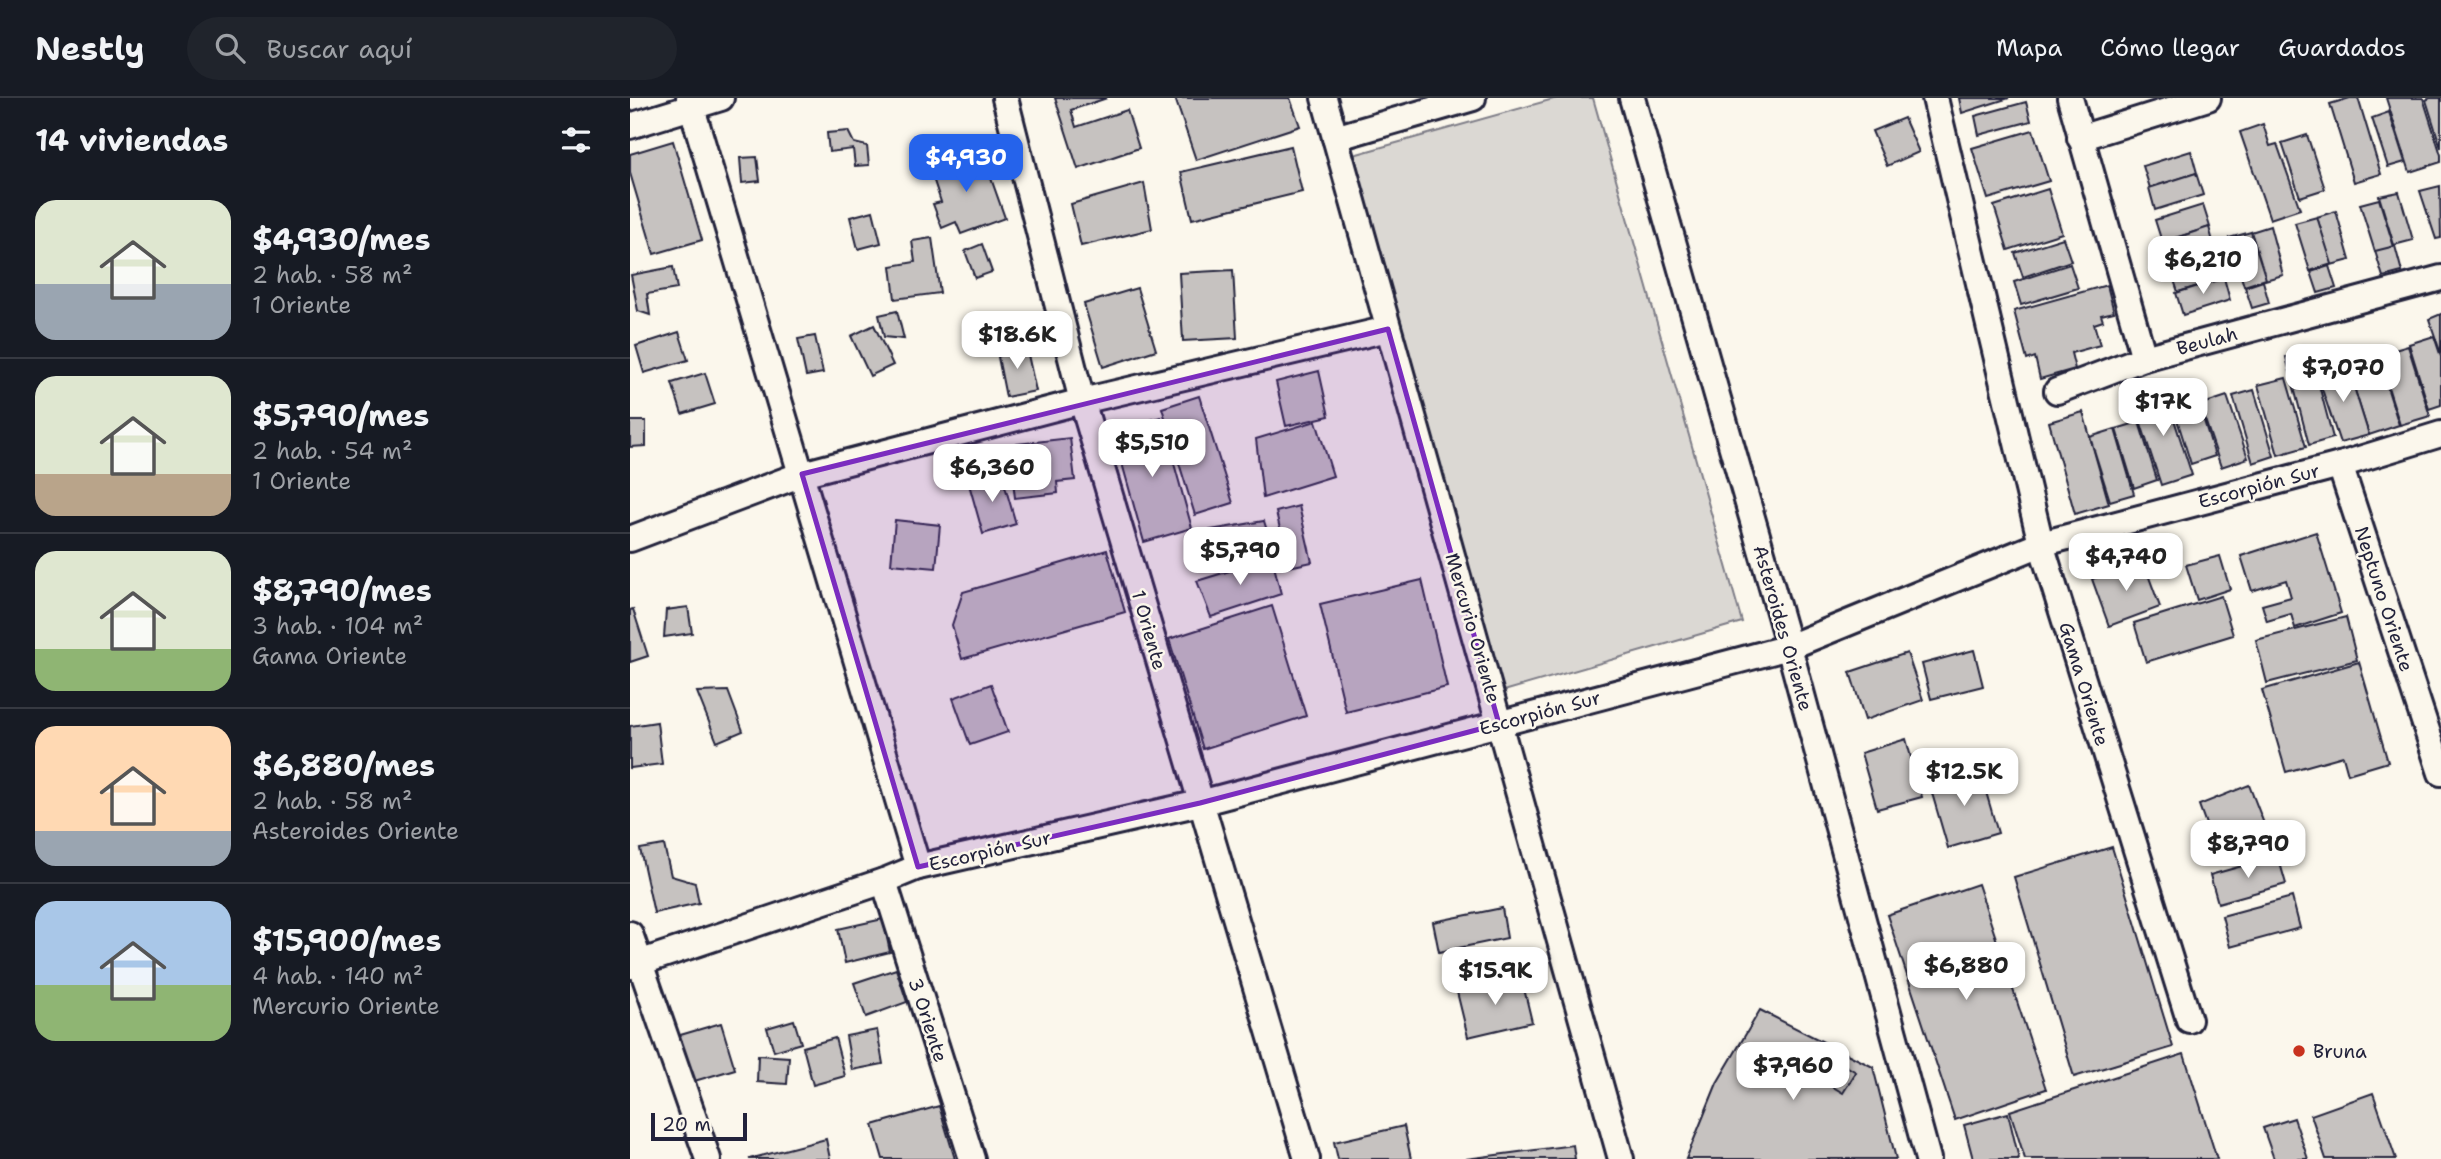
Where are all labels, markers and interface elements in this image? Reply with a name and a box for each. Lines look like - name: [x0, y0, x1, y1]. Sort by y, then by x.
- search box: [187, 17, 677, 80]
- text: Nestly: [35, 26, 145, 71]
- icon: search: [211, 29, 249, 67]
- text: Buscar aquí: [267, 31, 412, 66]
- text: Mapa: [1996, 32, 2062, 64]
- text: Cómo llegar: [2100, 32, 2240, 64]
- text: Guardados: [2278, 32, 2406, 64]
- text: 14 viviendas: [35, 120, 228, 161]
- icon: filters: [557, 121, 595, 159]
- pin: $4,930: [909, 134, 1023, 194]
- text: $4,930: [925, 142, 1007, 172]
- text: $4,930/mes: [252, 219, 430, 260]
- icon: home: [91, 228, 175, 312]
- pin: $6,210: [2146, 236, 2260, 296]
- text: $6,210: [2164, 244, 2242, 274]
- text: 2 hab. · 58 m²: [252, 260, 413, 290]
- text: 1 Oriente: [252, 290, 351, 320]
- pin: $18.6K: [960, 312, 1074, 371]
- text: $18.6K: [978, 319, 1056, 349]
- street label: Beulah: [2174, 321, 2240, 361]
- pin: $7,070: [2286, 344, 2400, 404]
- text: $7,070: [2302, 352, 2384, 382]
- pin: $17K: [2122, 378, 2204, 438]
- text: $17K: [2135, 386, 2191, 416]
- text: $5,790/mes: [252, 395, 429, 436]
- icon: home: [91, 404, 175, 488]
- pin: $5,510: [1095, 420, 1209, 479]
- text: $5,510: [1114, 427, 1190, 457]
- text: 2 hab. · 54 m²: [252, 436, 412, 466]
- pin: $6,360: [935, 444, 1049, 504]
- text: $6,360: [949, 452, 1035, 482]
- street label: Escorpión Sur: [2196, 458, 2322, 514]
- text: 1 Oriente: [252, 466, 351, 496]
- street label: Neptuno Oriente: [2349, 523, 2419, 675]
- pin: $5,790: [1183, 528, 1297, 587]
- pin: $4,740: [2069, 533, 2183, 593]
- text: $5,790: [1199, 535, 1281, 565]
- text: $4,740: [2085, 541, 2167, 571]
- street label: Asteroides Oriente: [1747, 542, 1819, 714]
- street label: Mercurio Oriente: [1440, 550, 1506, 706]
- text: $8,790/mes: [252, 570, 432, 611]
- icon: home: [91, 579, 175, 663]
- street label: 1 Oriente: [1126, 587, 1172, 673]
- text: 3 hab. · 104 m²: [252, 611, 423, 641]
- street label: Gama Oriente: [2053, 619, 2115, 749]
- text: Gama Oriente: [252, 641, 407, 671]
- street label: Escorpión Sur: [1477, 685, 1603, 741]
- text: $6,880/mes: [252, 745, 435, 786]
- pin: $12.5K: [1907, 748, 2021, 808]
- icon: home: [91, 754, 175, 838]
- text: $12.5K: [1925, 756, 2003, 786]
- text: 2 hab. · 58 m²: [252, 786, 413, 816]
- text: Asteroides Oriente: [252, 816, 459, 846]
- pin: $8,790: [2191, 820, 2305, 880]
- street label: Escorpión Sur: [926, 825, 1054, 877]
- text: $8,790: [2206, 828, 2290, 858]
- text: $15,900/mes: [252, 920, 441, 961]
- icon: home: [91, 929, 175, 1013]
- pin: $6,880: [1909, 942, 2023, 1002]
- pin: $15.9K: [1438, 948, 1552, 1007]
- text: $6,880: [1923, 950, 2009, 980]
- text: $15.9K: [1458, 955, 1532, 985]
- text: 4 hab. · 140 m²: [252, 961, 423, 991]
- street label: 3 Oriente: [903, 975, 953, 1065]
- text: Mercurio Oriente: [252, 991, 440, 1021]
- place label: Bruna: [2313, 1039, 2367, 1064]
- pin: $7,960: [1736, 1042, 1850, 1102]
- marker: Bruna: [2291, 1043, 2307, 1059]
- text: $7,960: [1752, 1050, 1834, 1080]
- scale bar: [651, 1110, 747, 1142]
- text: 20 m: [662, 1112, 711, 1137]

